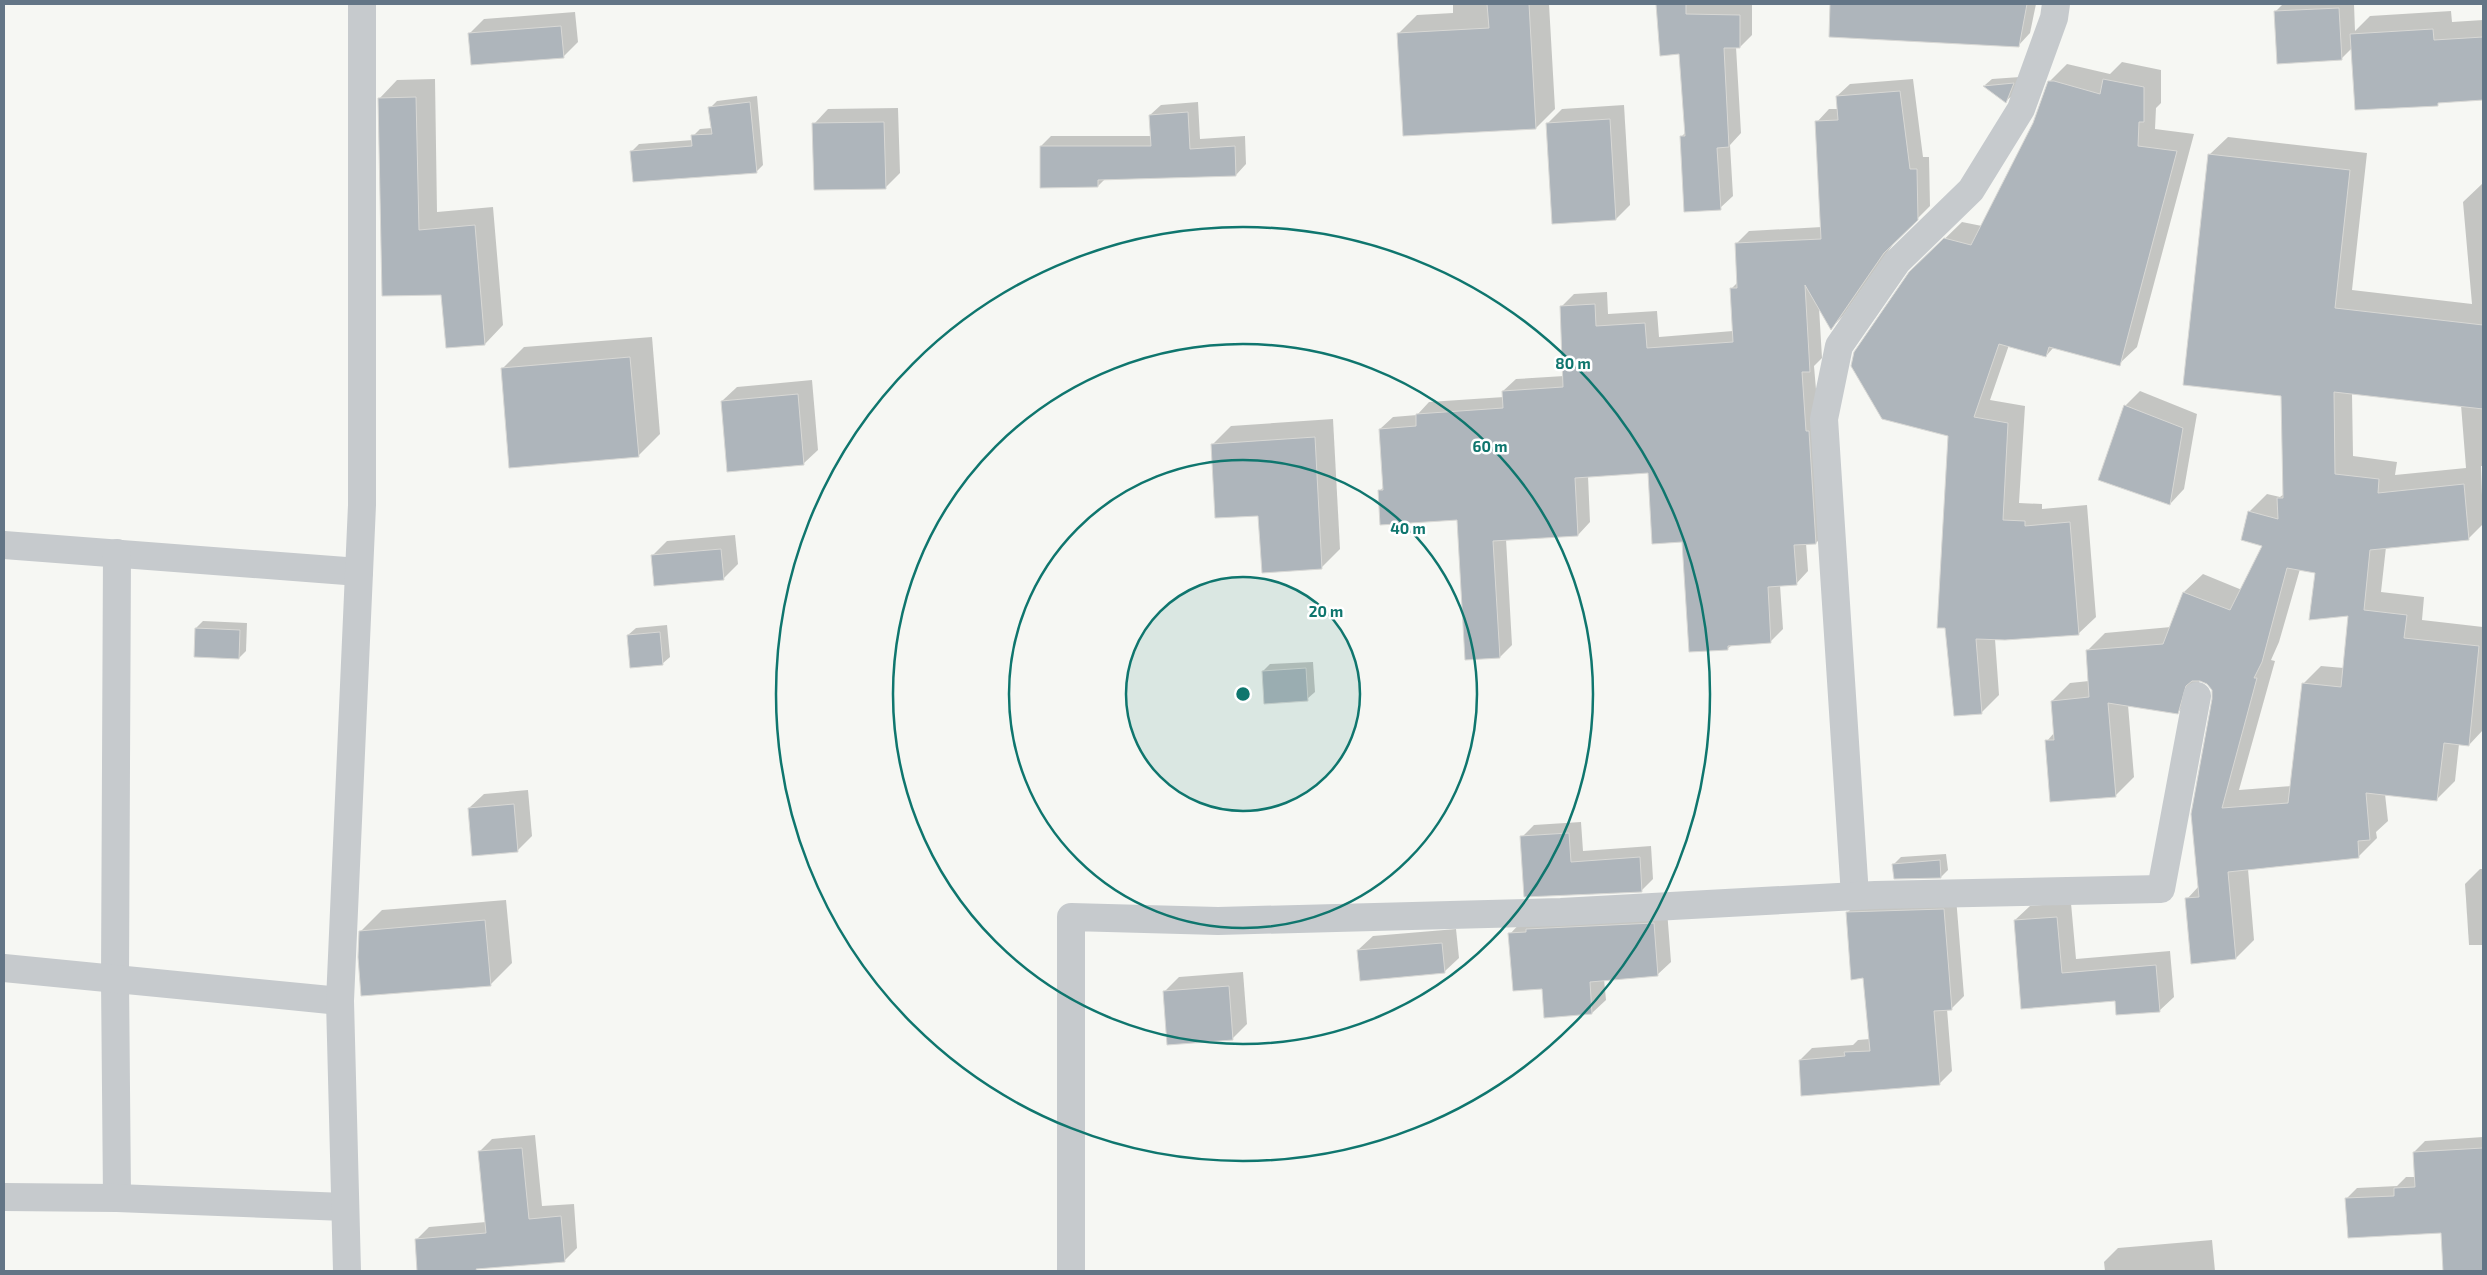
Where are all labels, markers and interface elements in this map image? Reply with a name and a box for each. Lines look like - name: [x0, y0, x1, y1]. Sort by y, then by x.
- text: 80 m: [1555, 354, 1591, 372]
- text: 60 m: [1473, 437, 1507, 455]
- text: 40 m: [1390, 519, 1426, 537]
- text: 20 m: [1309, 602, 1343, 620]
- centre of rings: [1234, 685, 1252, 703]

